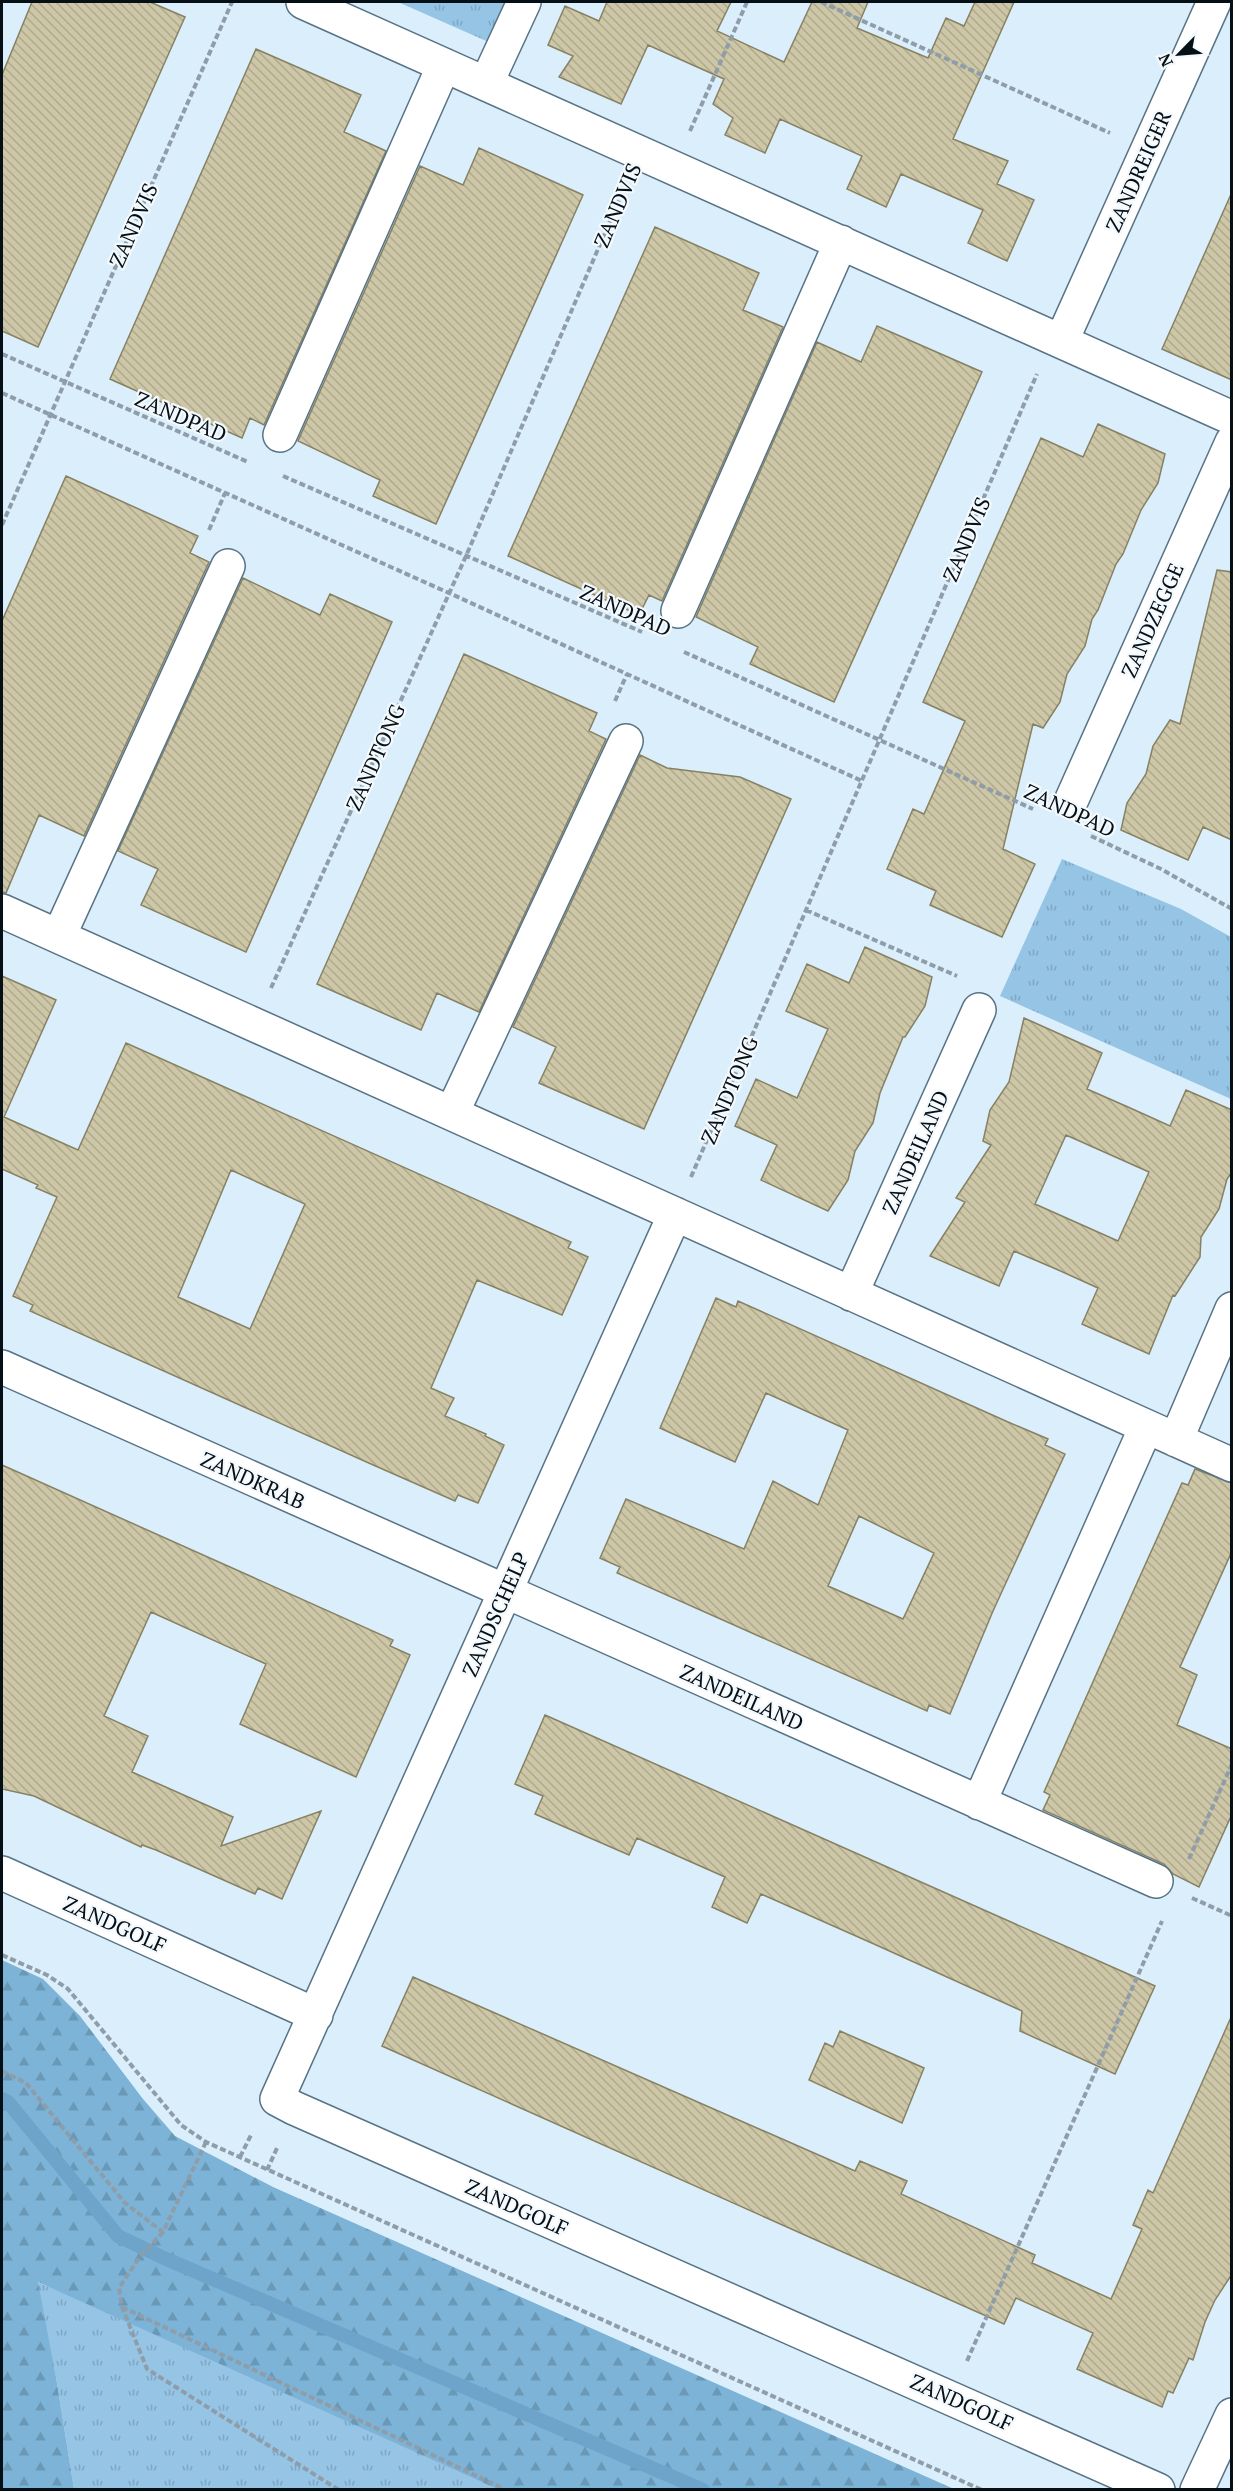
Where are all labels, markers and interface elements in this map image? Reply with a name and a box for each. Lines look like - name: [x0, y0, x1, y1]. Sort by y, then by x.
- north arrow: [1149, 24, 1209, 84]
- text: N: [1153, 50, 1178, 70]
- street label: ZANDREIGER: [1099, 105, 1177, 236]
- street label: ZANDVIS: [587, 159, 647, 251]
- street label: ZANDVIS: [102, 179, 164, 271]
- street label: ZANDPAD: [131, 384, 231, 448]
- street label: ZANDVIS: [936, 493, 996, 585]
- street label: ZANDZEGGE: [1114, 558, 1190, 682]
- street label: ZANDPAD: [576, 577, 676, 643]
- street label: ZANDTONG: [339, 699, 411, 815]
- street label: ZANDPAD: [1020, 777, 1120, 843]
- street label: ZANDTONG: [694, 1031, 764, 1148]
- street label: ZANDEILAND: [875, 1086, 955, 1218]
- street label: ZANDKRAB: [197, 1445, 309, 1515]
- street label: ZANDSCHELP: [455, 1547, 535, 1681]
- street label: ZANDEILAND: [676, 1657, 808, 1737]
- street label: ZANDGOLF: [59, 1889, 171, 1959]
- street label: ZANDGOLF: [461, 2172, 573, 2242]
- street label: ZANDGOLF: [906, 2367, 1018, 2437]

